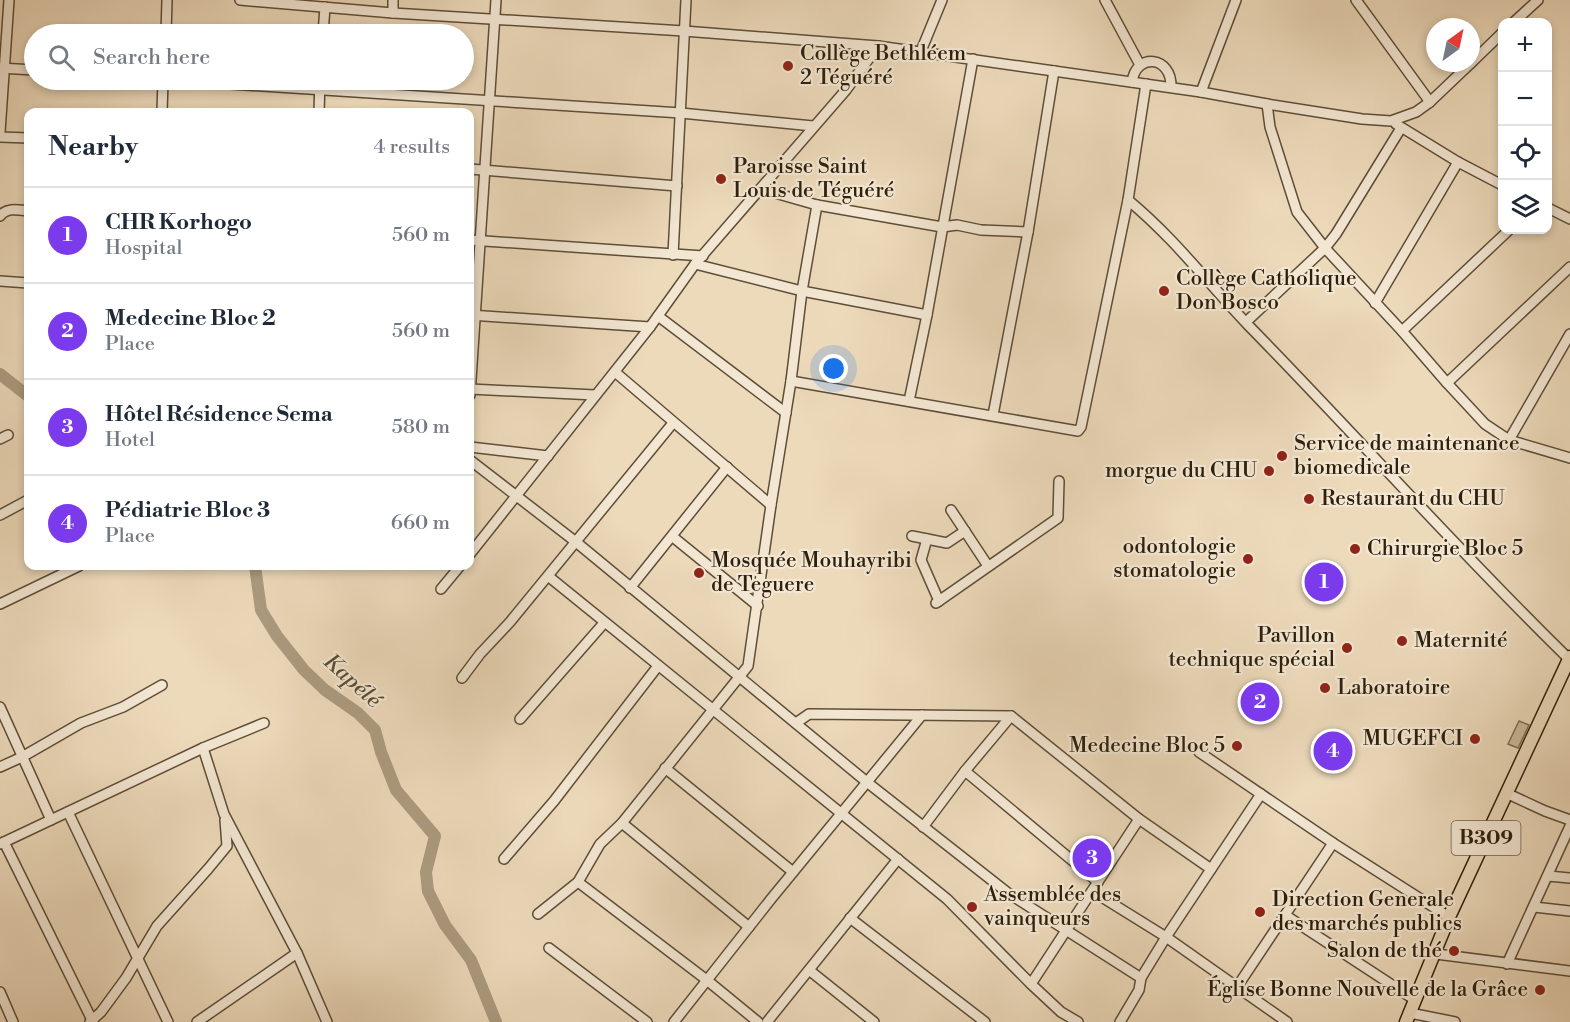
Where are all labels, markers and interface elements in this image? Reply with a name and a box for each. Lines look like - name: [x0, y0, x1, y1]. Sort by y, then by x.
- north arrow: [1426, 18, 1480, 72]
- map controls: [1498, 18, 1552, 234]
- button: +: [1498, 18, 1552, 72]
- search box: [24, 24, 474, 90]
- icon: search: [45, 41, 78, 74]
- place label: Collège Bethléem 2 Téguéré: [800, 41, 966, 91]
- text: Search here: [93, 44, 210, 71]
- marker: Collège Bethléem 2 Téguéré: [781, 59, 795, 73]
- button: −: [1498, 72, 1552, 126]
- button: locate: [1498, 126, 1552, 180]
- text: Nearby: [48, 131, 138, 163]
- text: 4 results: [373, 135, 450, 160]
- place label: Paroisse Saint Louis de Téguéré: [733, 154, 894, 204]
- marker: Paroisse Saint Louis de Téguéré: [714, 172, 728, 186]
- button: layers: [1498, 180, 1552, 234]
- text: CHR Korhogo: [105, 209, 252, 236]
- text: 1: [63, 223, 72, 248]
- text: 560 m: [392, 223, 450, 248]
- text: Hospital: [105, 236, 182, 261]
- place label: Collège Catholique Don Bosco: [1176, 266, 1357, 316]
- marker: Collège Catholique Don Bosco: [1157, 284, 1171, 298]
- text: Medecine Bloc 2: [105, 305, 276, 332]
- text: 2: [61, 319, 74, 344]
- text: 560 m: [392, 319, 450, 344]
- text: Place: [105, 332, 155, 357]
- your location: [819, 354, 848, 383]
- text: Hôtel Résidence Sema: [105, 401, 333, 428]
- text: 3: [61, 415, 74, 440]
- text: 580 m: [392, 415, 450, 440]
- text: Hotel: [105, 428, 155, 453]
- place label: Service de maintenance biomedicale: [1294, 431, 1520, 481]
- marker: Service de maintenance biomedicale: [1275, 449, 1289, 463]
- place label: morgue du CHU: [1105, 458, 1258, 484]
- marker: morgue du CHU: [1262, 464, 1276, 478]
- place label: Restaurant du CHU: [1321, 486, 1505, 512]
- marker: Restaurant du CHU: [1302, 492, 1316, 506]
- text: Pédiatrie Bloc 3: [105, 497, 270, 524]
- text: 4: [61, 511, 74, 536]
- text: 660 m: [391, 511, 450, 536]
- text: Place: [105, 524, 155, 549]
- place label: odontologie stomatologie: [1113, 534, 1236, 584]
- place label: Chirurgie Bloc 5: [1367, 536, 1523, 562]
- marker: Chirurgie Bloc 5: [1348, 542, 1362, 556]
- place label: Mosquée Mouhayribi de Teguere: [711, 548, 912, 598]
- marker: odontologie stomatologie: [1241, 552, 1255, 566]
- pin: 1: [1304, 560, 1344, 604]
- marker: Mosquée Mouhayribi de Teguere: [692, 566, 706, 580]
- place label: Pavillon technique spécial: [1169, 623, 1335, 673]
- place label: Maternité: [1414, 628, 1508, 654]
- marker: Maternité: [1395, 634, 1409, 648]
- marker: Pavillon technique spécial: [1340, 641, 1354, 655]
- water label: Kapélé: [318, 648, 388, 715]
- place label: Laboratoire: [1337, 675, 1450, 701]
- pin: 2: [1240, 680, 1280, 724]
- marker: Laboratoire: [1318, 681, 1332, 695]
- place label: MUGEFCI: [1363, 726, 1463, 752]
- pin: 4: [1314, 728, 1352, 774]
- marker: MUGEFCI: [1468, 732, 1482, 746]
- place label: Medecine Bloc 5: [1069, 733, 1225, 759]
- marker: Medecine Bloc 5: [1230, 739, 1244, 753]
- road number: B309: [1452, 821, 1520, 855]
- pin: 3: [1072, 836, 1112, 880]
- place label: Assemblée des vainqueurs: [983, 882, 1121, 932]
- place label: Direction Generale des marchés publics: [1272, 887, 1462, 937]
- marker: Assemblée des vainqueurs: [965, 900, 979, 914]
- marker: Direction Generale des marchés publics: [1253, 905, 1267, 919]
- place label: Salon de thé: [1327, 938, 1442, 964]
- marker: Salon de thé: [1447, 944, 1461, 958]
- place label: Église Bonne Nouvelle de la Grâce: [1207, 975, 1528, 1003]
- marker: Église Bonne Nouvelle de la Grâce: [1533, 983, 1547, 997]

